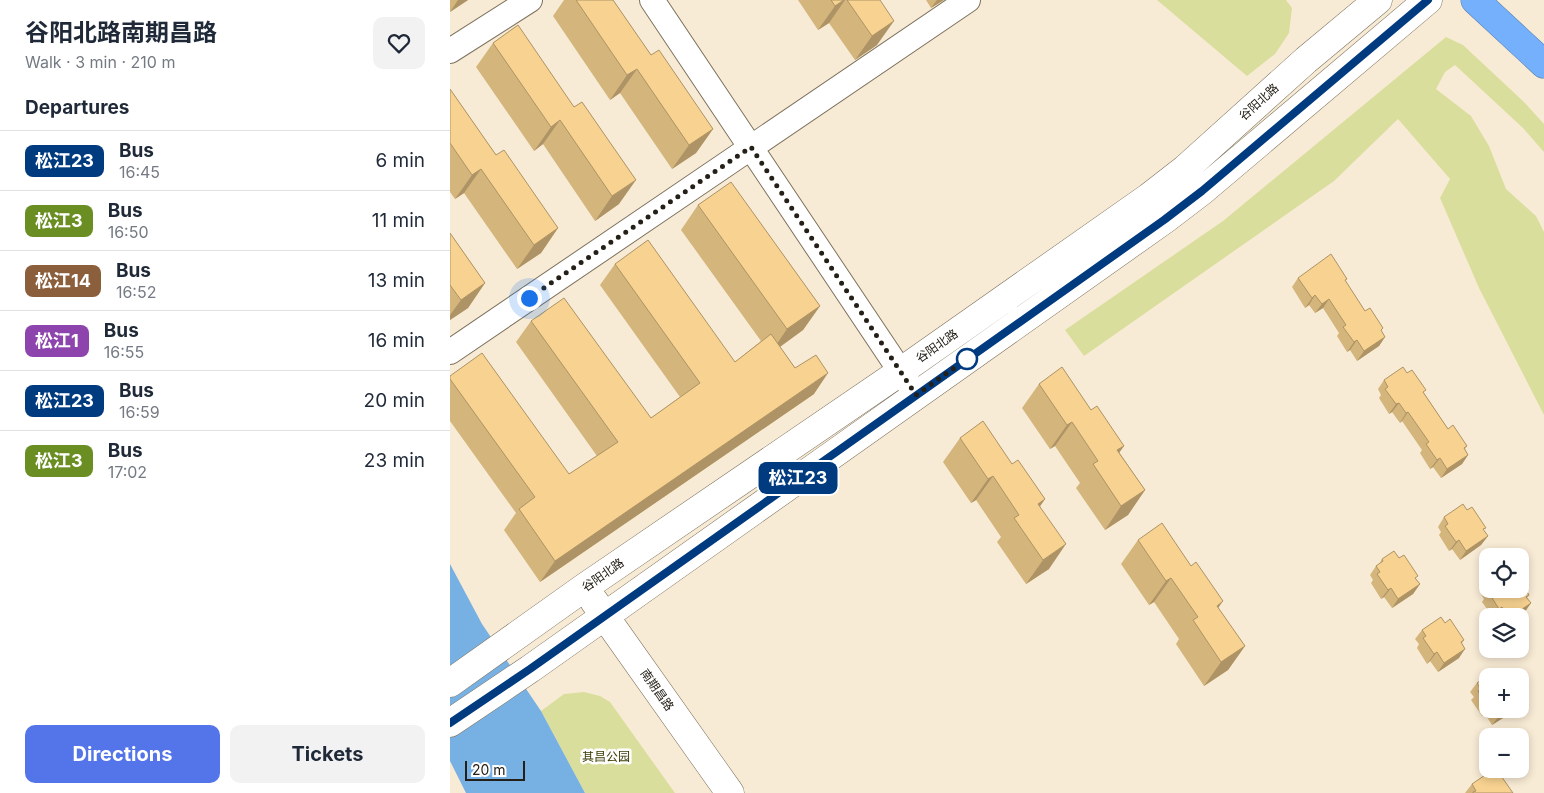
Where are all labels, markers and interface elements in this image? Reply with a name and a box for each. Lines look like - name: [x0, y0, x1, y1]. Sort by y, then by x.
- button: heart: [373, 17, 425, 69]
- text: 谷阳北路南期昌路: [25, 18, 217, 47]
- text: Walk · 3 min · 210 m: [25, 52, 175, 72]
- street label: 谷阳北路: [1236, 80, 1282, 123]
- text: Departures: [25, 96, 129, 119]
- text: Bus: [119, 139, 154, 162]
- text: 6 min: [375, 149, 425, 172]
- text: 松江23: [35, 150, 94, 171]
- text: 16:45: [119, 162, 160, 182]
- text: Bus: [108, 199, 143, 222]
- text: 11 min: [372, 209, 425, 232]
- text: 松江3: [35, 210, 83, 231]
- text: 16:50: [108, 222, 148, 242]
- text: Bus: [116, 259, 151, 282]
- text: 13 min: [368, 269, 425, 292]
- text: 松江14: [35, 270, 91, 291]
- text: 16:52: [116, 282, 156, 302]
- your location: [517, 286, 542, 311]
- text: Bus: [104, 319, 139, 342]
- street label: 谷阳北路: [913, 326, 961, 366]
- text: 16 min: [368, 329, 425, 352]
- text: 松江1: [35, 330, 79, 351]
- text: 16:55: [104, 342, 144, 362]
- unlabelled marker: [956, 348, 978, 370]
- text: Bus: [119, 379, 154, 402]
- text: 20 min: [364, 389, 425, 412]
- text: 松江23: [35, 390, 94, 411]
- text: 16:59: [119, 402, 160, 422]
- text: Bus: [108, 439, 143, 462]
- text: 23 min: [364, 449, 425, 472]
- text: 松江3: [35, 450, 83, 471]
- text: 17:02: [108, 462, 147, 482]
- line badge: 松江23: [763, 462, 833, 494]
- text: 松江23: [769, 467, 827, 488]
- map controls: [1479, 548, 1529, 778]
- button: locate: [1479, 548, 1529, 598]
- street label: 谷阳北路: [579, 555, 627, 595]
- button: layers: [1479, 608, 1529, 658]
- street label: 南期昌路: [637, 666, 677, 714]
- button: +: [1479, 668, 1529, 718]
- button: Directions: [25, 725, 220, 783]
- button: Tickets: [230, 725, 425, 783]
- button: −: [1479, 728, 1529, 778]
- park label: 其昌公园: [582, 749, 630, 764]
- scale bar: [465, 758, 525, 781]
- text: 20 m: [472, 761, 506, 778]

